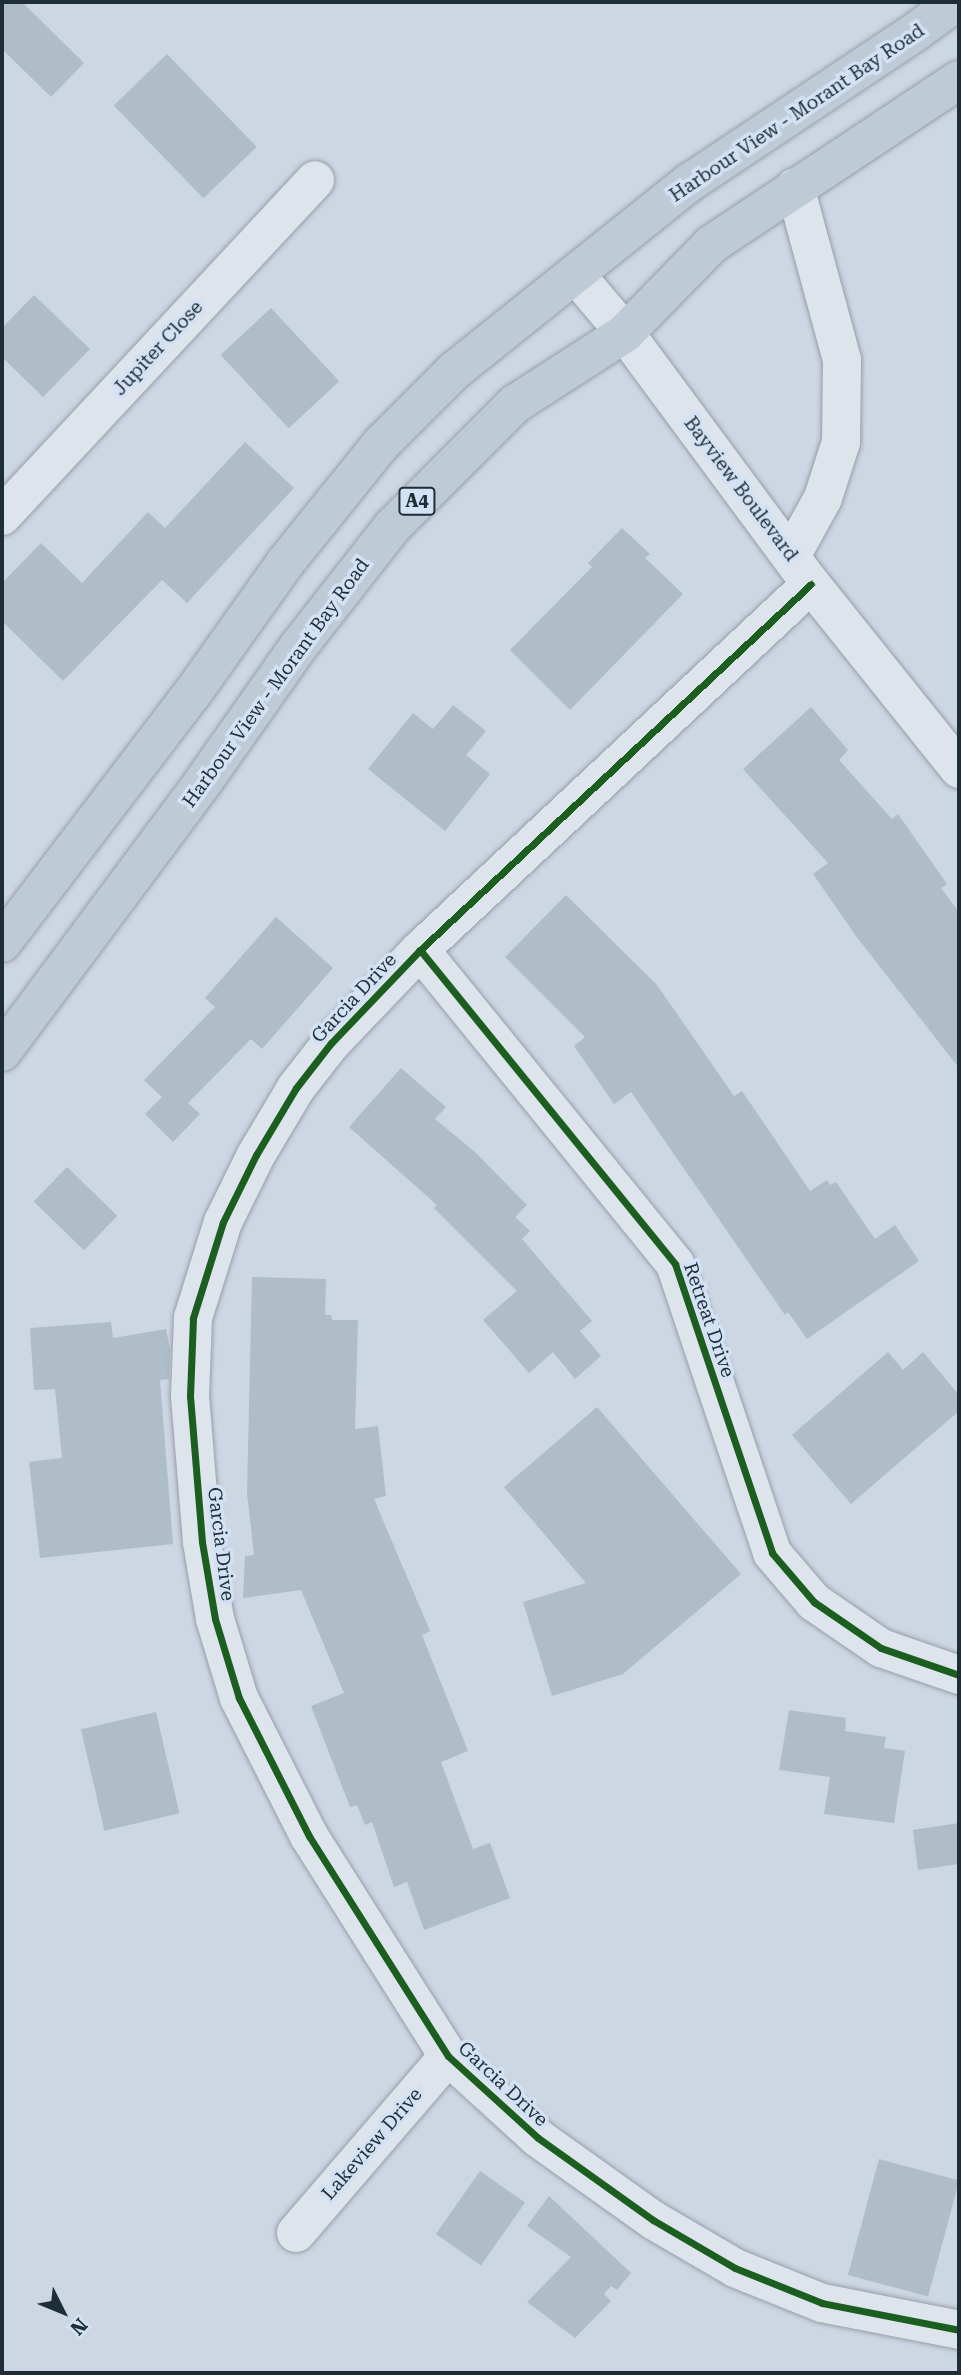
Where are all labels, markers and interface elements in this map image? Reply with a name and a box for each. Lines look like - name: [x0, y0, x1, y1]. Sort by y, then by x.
- street label: Harbour View - Morant Bay Road: [665, 19, 929, 207]
- street label: Jupiter Close: [108, 296, 208, 400]
- street label: Bayview Boulevard: [679, 412, 803, 566]
- road number: A4: [398, 486, 436, 516]
- street label: Harbour View - Morant Bay Road: [178, 554, 374, 812]
- street label: Garcia Drive: [307, 948, 401, 1048]
- street label: Retreat Drive: [679, 1260, 739, 1380]
- street label: Garcia Drive: [203, 1486, 239, 1602]
- street label: Garcia Drive: [453, 2037, 553, 2131]
- street label: Lakeview Drive: [317, 2083, 427, 2205]
- north arrow: [28, 2277, 98, 2347]
- text: N: [65, 2313, 92, 2340]

